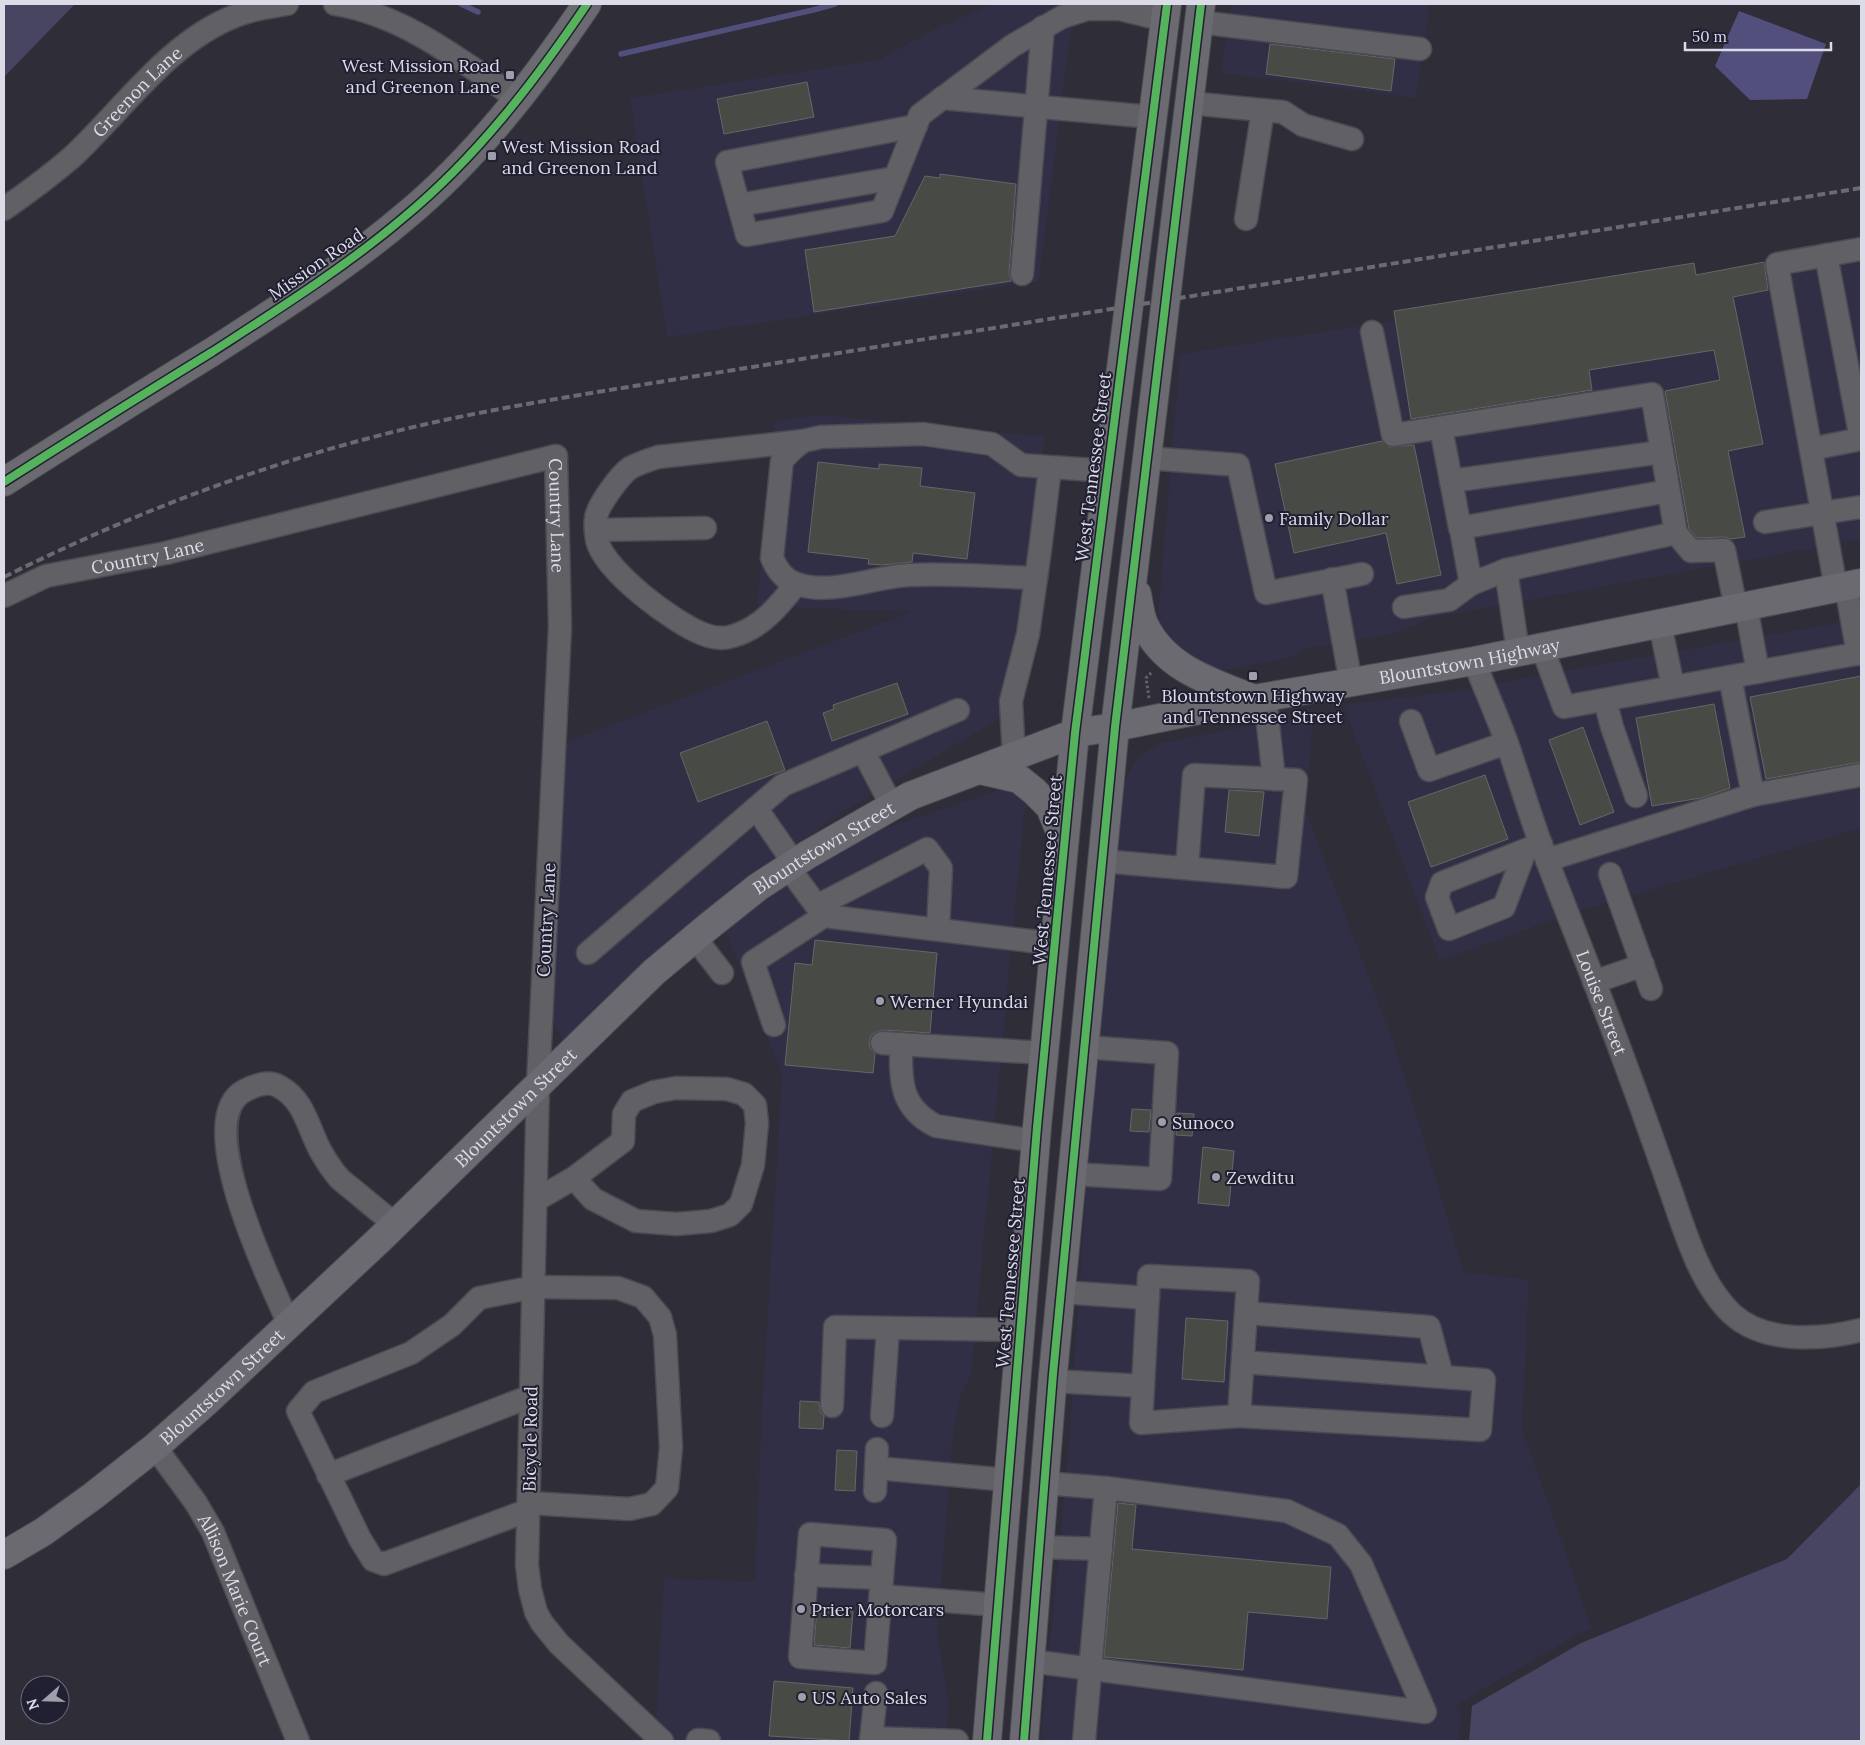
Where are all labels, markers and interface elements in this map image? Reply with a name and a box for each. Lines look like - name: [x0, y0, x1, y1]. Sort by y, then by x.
- scale bar: [1685, 20, 1831, 52]
- text: 50 m: [1692, 27, 1727, 46]
- street label: Greenon Lane: [87, 41, 187, 142]
- place label: West Mission Road and Greenon Lane: [342, 54, 500, 98]
- marker: West Mission Road and Greenon Lane: [504, 69, 516, 81]
- place label: West Mission Road and Greenon Land: [502, 135, 660, 179]
- marker: West Mission Road and Greenon Land: [486, 150, 498, 162]
- street label: Mission Road: [264, 223, 368, 305]
- street label: West Tennessee Street: [1070, 371, 1116, 563]
- street label: Country Lane: [545, 458, 570, 573]
- place label: Family Dollar: [1279, 507, 1389, 530]
- marker: Family Dollar: [1263, 512, 1275, 524]
- street label: Country Lane: [89, 532, 207, 579]
- street label: Blountstown Highway: [1377, 632, 1562, 689]
- marker: Blountstown Highway and Tennessee Street: [1247, 670, 1259, 682]
- place label: Blountstown Highway and Tennessee Street: [1161, 684, 1345, 728]
- street label: West Tennessee Street: [1027, 774, 1067, 966]
- street label: Blountstown Street: [748, 796, 899, 899]
- street label: Country Lane: [532, 862, 560, 978]
- street label: Louise Street: [1572, 947, 1633, 1058]
- place label: Werner Hyundai: [890, 990, 1028, 1013]
- marker: Werner Hyundai: [874, 995, 886, 1007]
- street label: Blountstown Street: [449, 1043, 581, 1172]
- place label: Sunoco: [1172, 1111, 1234, 1134]
- marker: Sunoco: [1156, 1116, 1168, 1128]
- place label: Zewditu: [1226, 1166, 1295, 1189]
- marker: Zewditu: [1210, 1171, 1222, 1183]
- street label: West Tennessee Street: [990, 1177, 1030, 1369]
- street label: Blountstown Street: [154, 1323, 289, 1450]
- street label: Bicycle Road: [518, 1386, 542, 1492]
- street label: Allison Marie Court: [193, 1509, 278, 1669]
- place label: Prier Motorcars: [811, 1598, 944, 1621]
- marker: Prier Motorcars: [795, 1603, 807, 1615]
- north arrow: [20, 1675, 70, 1725]
- place label: US Auto Sales: [812, 1686, 927, 1709]
- marker: US Auto Sales: [796, 1691, 808, 1703]
- text: N: [22, 1696, 43, 1713]

